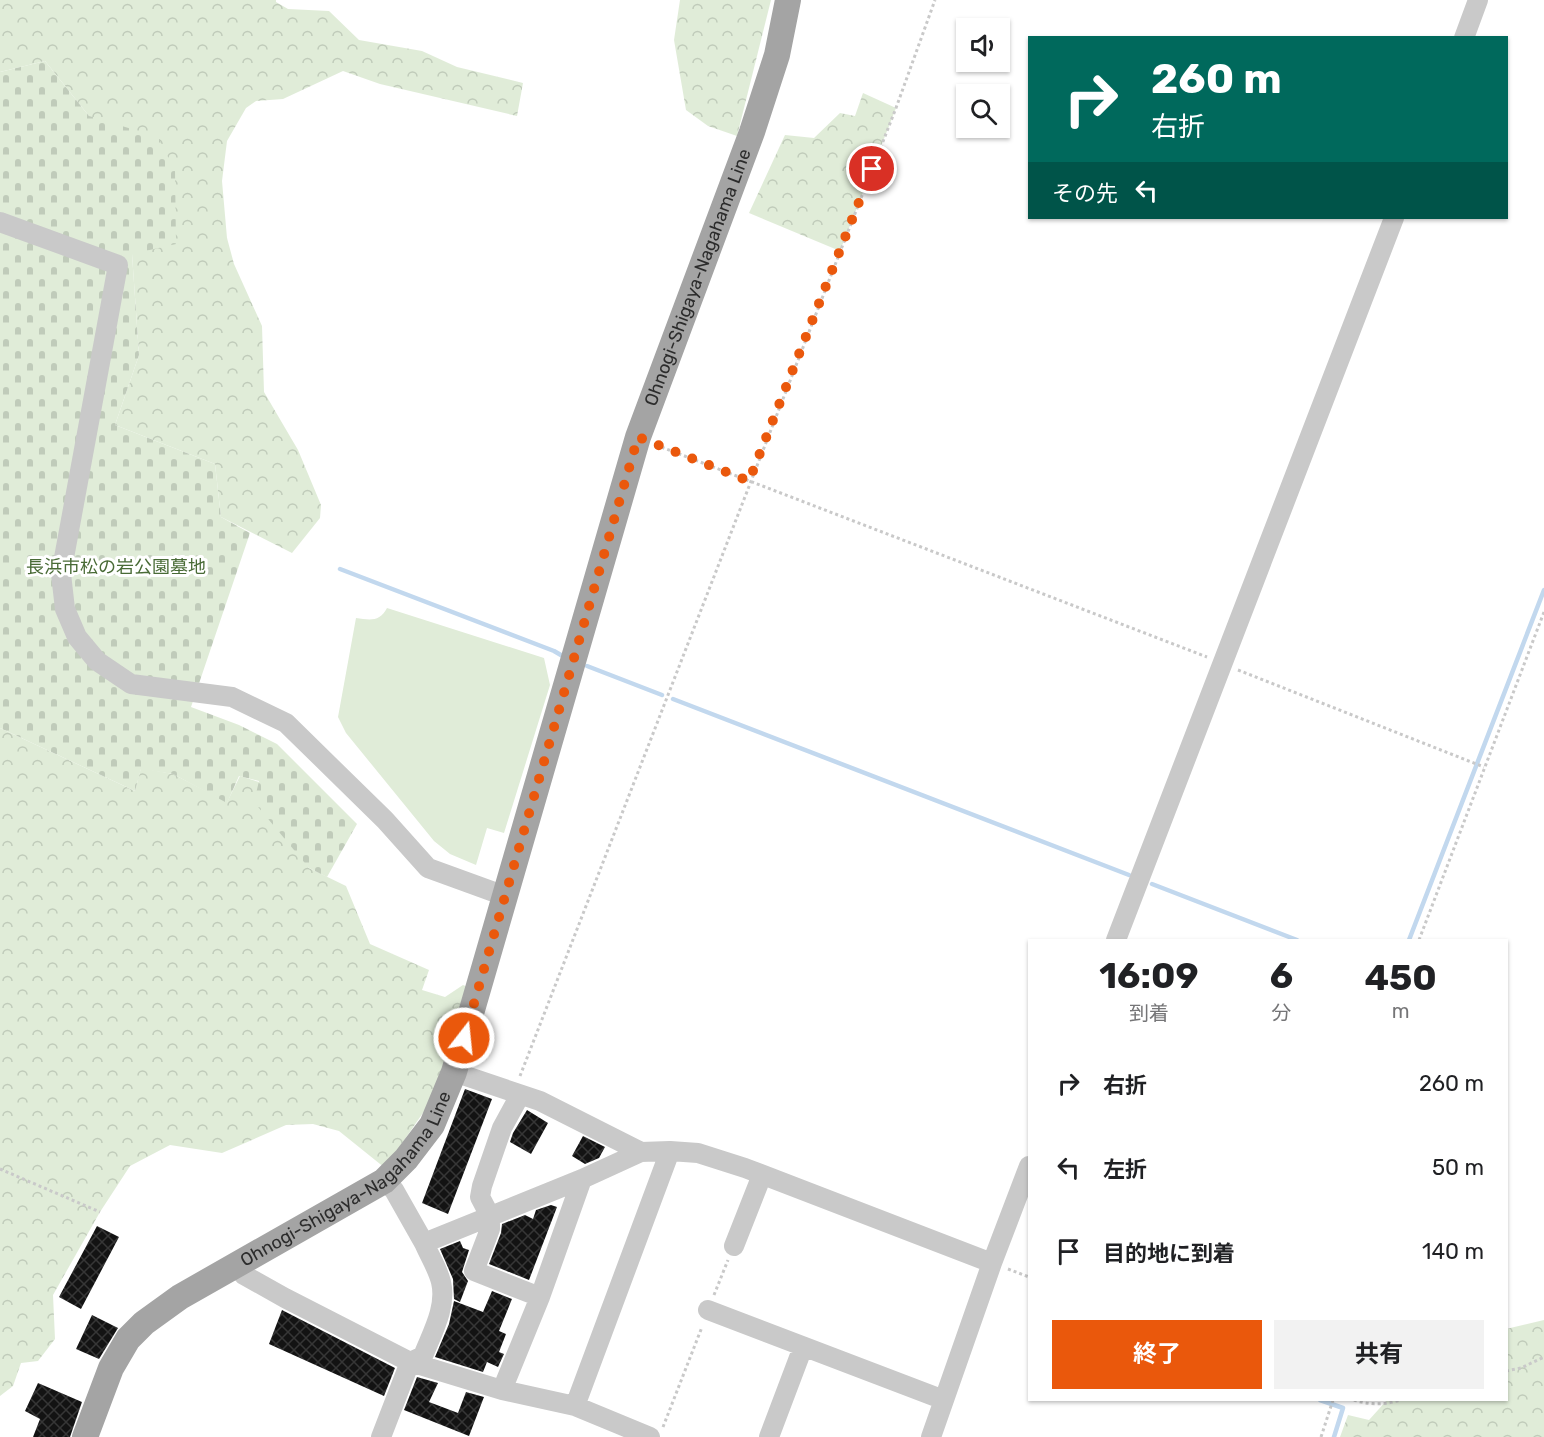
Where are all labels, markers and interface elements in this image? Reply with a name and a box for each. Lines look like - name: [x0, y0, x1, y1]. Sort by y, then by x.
- map controls: [956, 18, 1010, 138]
- button: sound: [956, 18, 1010, 72]
- text: 260 m: [1151, 54, 1282, 104]
- icon: right: [1052, 60, 1130, 138]
- button: search: [956, 84, 1010, 138]
- text: 右折: [1151, 111, 1205, 143]
- pin: [846, 143, 897, 194]
- street label: Ohnogi-Shigaya-Nagahama Line: [640, 146, 756, 409]
- icon: arrive: [855, 152, 888, 185]
- icon: left: [1130, 174, 1163, 207]
- text: その先: [1052, 180, 1118, 207]
- park label: 長浜市松の岩公園墓地: [26, 556, 206, 578]
- text: 16:09: [1099, 954, 1199, 997]
- text: 6: [1270, 954, 1293, 997]
- text: 450: [1364, 956, 1437, 999]
- text: m: [1392, 999, 1410, 1023]
- text: 到着: [1129, 1001, 1169, 1025]
- text: 分: [1272, 1001, 1292, 1025]
- position arrow: [432, 1006, 496, 1070]
- icon: right: [1052, 1067, 1085, 1100]
- text: 260 m: [1419, 1070, 1484, 1097]
- text: 右折: [1103, 1072, 1147, 1099]
- street label: Ohnogi-Shigaya-Nagahama Line: [236, 1088, 456, 1271]
- icon: left: [1052, 1151, 1085, 1184]
- text: 50 m: [1432, 1154, 1484, 1181]
- text: 左折: [1103, 1156, 1147, 1183]
- icon: arrive: [1052, 1235, 1085, 1268]
- text: 140 m: [1422, 1238, 1484, 1265]
- text: 目的地に到着: [1103, 1240, 1235, 1267]
- button: 終了: [1052, 1320, 1262, 1389]
- button: 共有: [1274, 1320, 1484, 1389]

